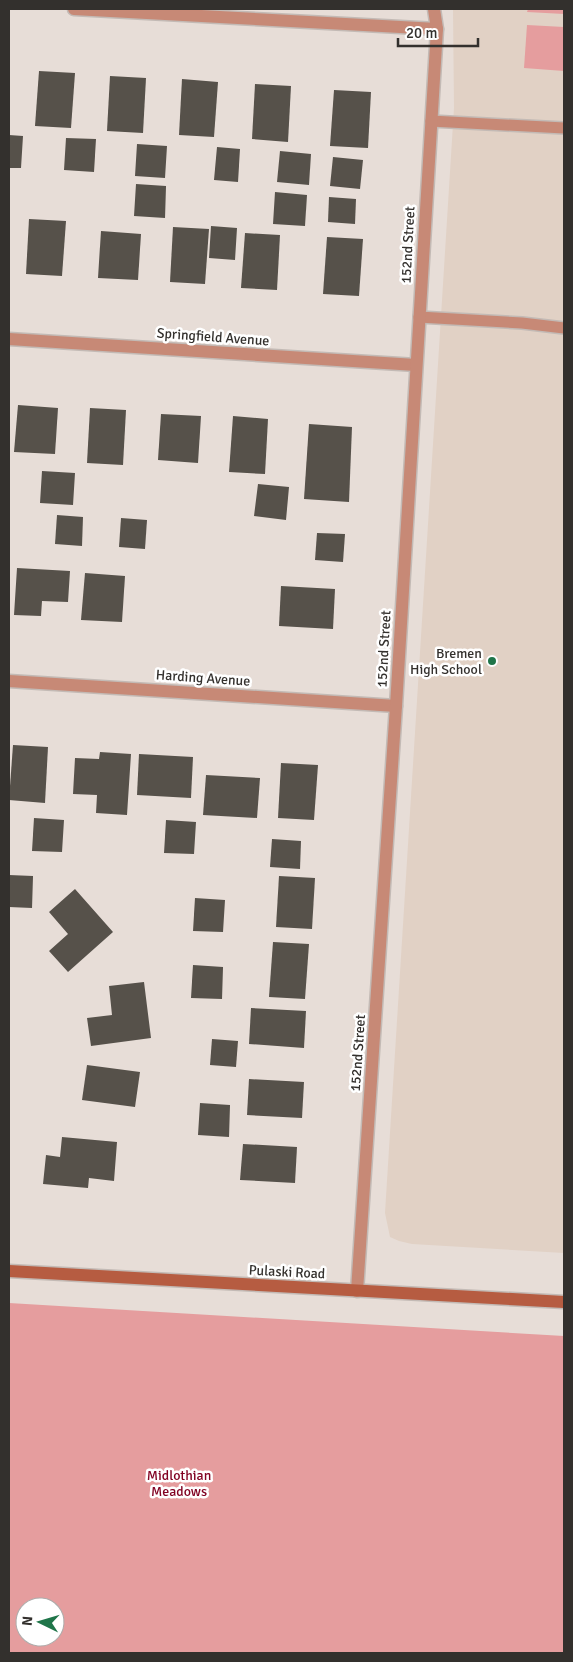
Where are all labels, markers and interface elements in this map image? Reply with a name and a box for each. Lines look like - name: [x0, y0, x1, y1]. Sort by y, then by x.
- scale bar: [398, 15, 478, 47]
- text: 20 m: [406, 24, 437, 42]
- street label: 152nd Street: [397, 206, 419, 284]
- street label: Springfield Avenue: [156, 325, 270, 349]
- street label: 152nd Street: [373, 610, 395, 688]
- place label: Bremen High School: [410, 645, 482, 678]
- marker: Bremen High School: [486, 655, 498, 667]
- street label: Harding Avenue: [155, 666, 251, 690]
- street label: 152nd Street: [347, 1014, 369, 1092]
- street label: Pulaski Road: [248, 1262, 326, 1282]
- park label: Midlothian Meadows: [147, 1467, 211, 1500]
- north arrow: [15, 1597, 65, 1647]
- text: N: [19, 1615, 36, 1627]

